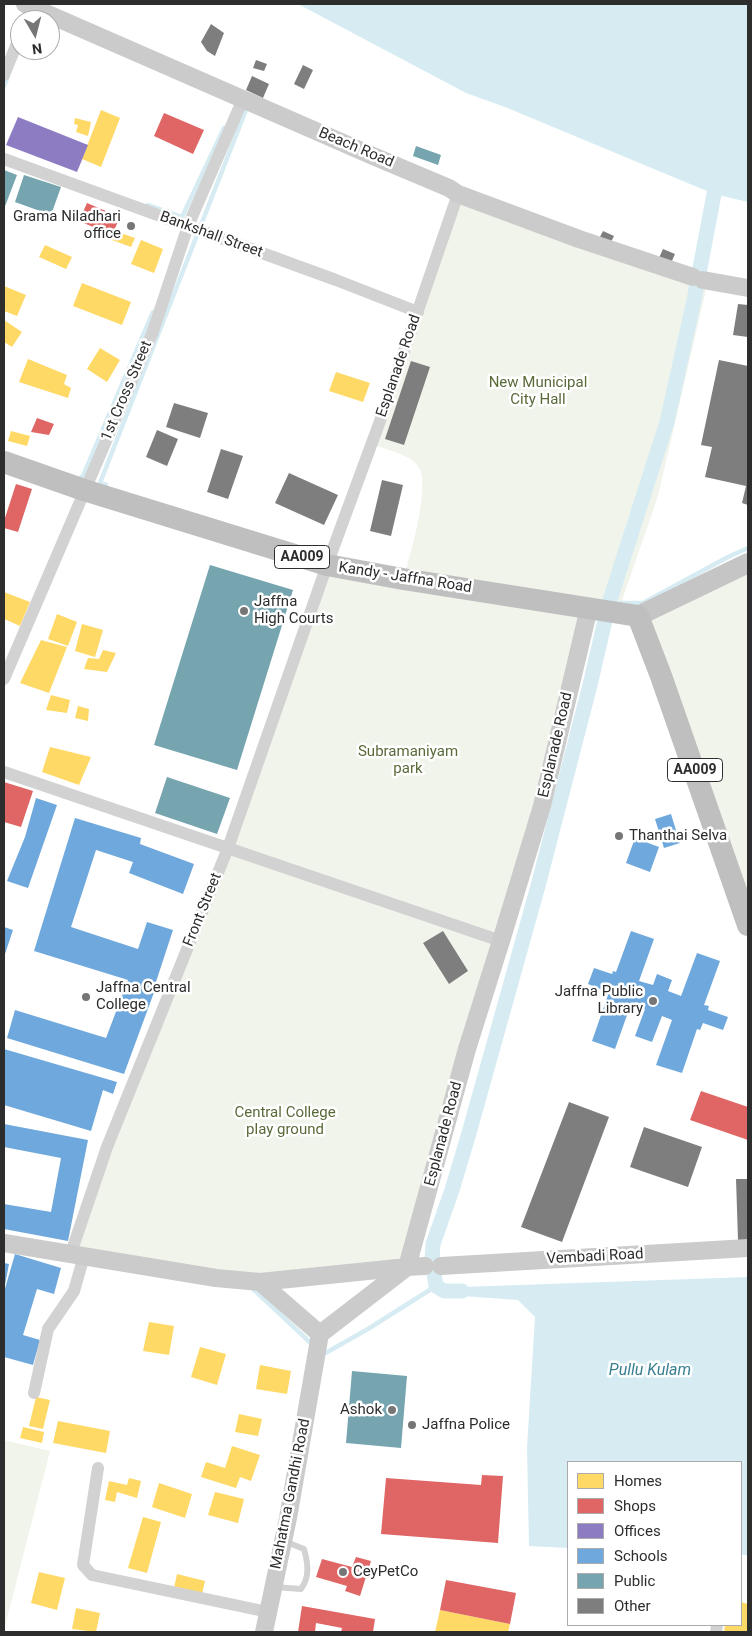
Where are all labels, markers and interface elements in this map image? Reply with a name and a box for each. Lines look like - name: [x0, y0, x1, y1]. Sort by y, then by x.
- north arrow: [10, 10, 60, 60]
- text: N: [31, 40, 43, 57]
- street label: Beach Road: [316, 124, 396, 172]
- place label: Grama Niladhari office: [13, 208, 121, 243]
- street label: Bankshall Street: [157, 208, 265, 262]
- marker: Grama Niladhari office: [125, 220, 137, 232]
- street label: Esplanade Road: [373, 312, 425, 420]
- street label: 1st Cross Street: [98, 338, 156, 444]
- park label: New Municipal City Hall: [489, 374, 587, 409]
- road number: AA009: [274, 546, 330, 568]
- street label: Kandy - Jaffna Road: [337, 559, 473, 597]
- place label: Jaffna High Courts: [254, 593, 333, 628]
- marker: Jaffna High Courts: [238, 605, 250, 617]
- street label: Esplanade Road: [535, 691, 577, 799]
- park label: Subramaniyam park: [358, 743, 458, 778]
- road number: AA009: [668, 758, 722, 782]
- place label: Thanthai Selva: [629, 827, 727, 845]
- marker: Thanthai Selva: [613, 830, 625, 842]
- street label: Front Street: [180, 870, 226, 950]
- place label: Jaffna Central College: [96, 979, 191, 1014]
- place label: Jaffna Public Library: [555, 983, 643, 1018]
- marker: Jaffna Central College: [80, 991, 92, 1003]
- marker: Jaffna Public Library: [647, 995, 659, 1007]
- street label: Esplanade Road: [421, 1080, 467, 1188]
- park label: Central College play ground: [234, 1104, 336, 1139]
- street label: Vembadi Road: [546, 1245, 644, 1269]
- water label: Pullu Kulam: [609, 1361, 691, 1381]
- place label: Ashok: [340, 1401, 382, 1419]
- marker: Ashok: [386, 1404, 398, 1416]
- place label: Jaffna Police: [422, 1416, 510, 1434]
- street label: Mahatma Gandhi Road: [268, 1417, 314, 1571]
- marker: Jaffna Police: [406, 1419, 418, 1431]
- legend: [567, 1461, 742, 1626]
- text: Homes: [614, 1472, 662, 1490]
- text: Shops: [614, 1497, 656, 1515]
- text: Offices: [614, 1522, 661, 1540]
- text: Schools: [614, 1547, 668, 1565]
- place label: CeyPetCo: [353, 1563, 418, 1581]
- marker: CeyPetCo: [337, 1566, 349, 1578]
- text: Public: [614, 1572, 655, 1590]
- text: Other: [614, 1597, 651, 1615]

